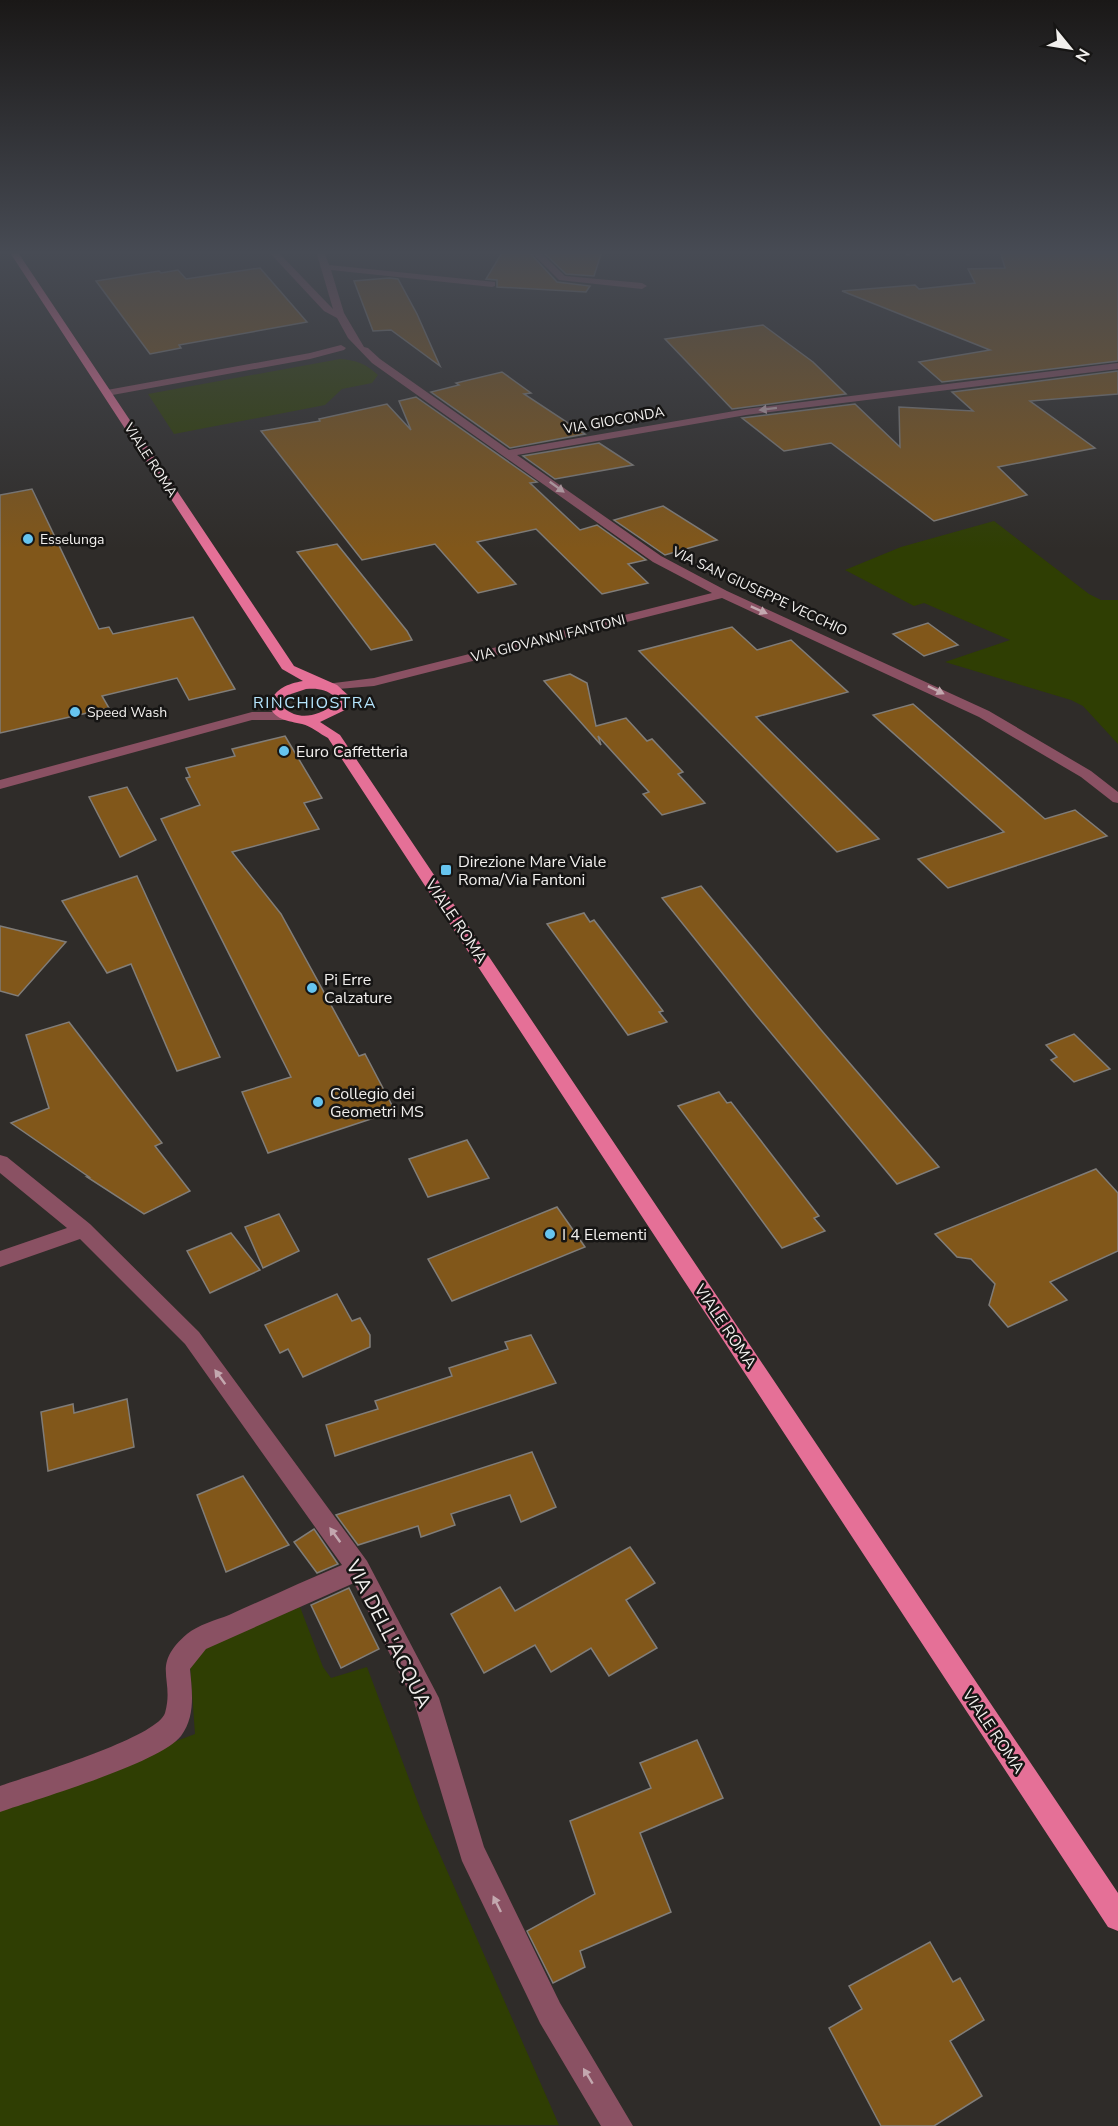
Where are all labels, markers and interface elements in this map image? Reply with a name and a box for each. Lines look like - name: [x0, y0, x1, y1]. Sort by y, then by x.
- north arrow: [1040, 18, 1100, 78]
- text: N: [1070, 44, 1095, 66]
- street label: VIA GIOCONDA: [561, 402, 666, 439]
- one-way arrow: [759, 405, 778, 414]
- street label: VIALE ROMA: [119, 419, 182, 501]
- one-way arrow: [549, 481, 564, 493]
- place label: Esselunga: [40, 530, 105, 549]
- marker: Esselunga: [21, 532, 35, 546]
- street label: VIA SAN GIUSEPPE VECCHIO: [668, 542, 850, 640]
- one-way arrow: [750, 605, 768, 615]
- street label: VIA GIOVANNI FANTONI: [468, 610, 627, 667]
- one-way arrow: [928, 686, 945, 695]
- district label: RINCHIOSTRA: [253, 692, 377, 714]
- place label: Speed Wash: [87, 703, 167, 722]
- marker: Speed Wash: [68, 705, 82, 719]
- place label: Euro Caffetteria: [296, 741, 408, 763]
- marker: Euro Caffetteria: [277, 744, 291, 758]
- place label: Direzione Mare Viale Roma/Via Fantoni: [458, 851, 606, 891]
- marker: Direzione Mare Viale Roma/Via Fantoni: [439, 863, 453, 877]
- street label: VIALE ROMA: [419, 874, 493, 968]
- place label: Pi Erre Calzature: [324, 969, 392, 1009]
- marker: Pi Erre Calzature: [305, 981, 319, 995]
- place label: Collegio dei Geometri MS: [330, 1083, 424, 1123]
- marker: Collegio dei Geometri MS: [311, 1095, 325, 1109]
- place label: I 4 Elementi: [562, 1224, 647, 1246]
- marker: I 4 Elementi: [543, 1227, 557, 1241]
- street label: VIALE ROMA: [688, 1279, 762, 1373]
- one-way arrow: [215, 1370, 227, 1385]
- one-way arrow: [329, 1528, 341, 1543]
- street label: VIA DELL'ACQUA: [339, 1555, 438, 1713]
- street label: VIALE ROMA: [956, 1684, 1030, 1778]
- one-way arrow: [493, 1895, 502, 1912]
- one-way arrow: [583, 2067, 593, 2084]

